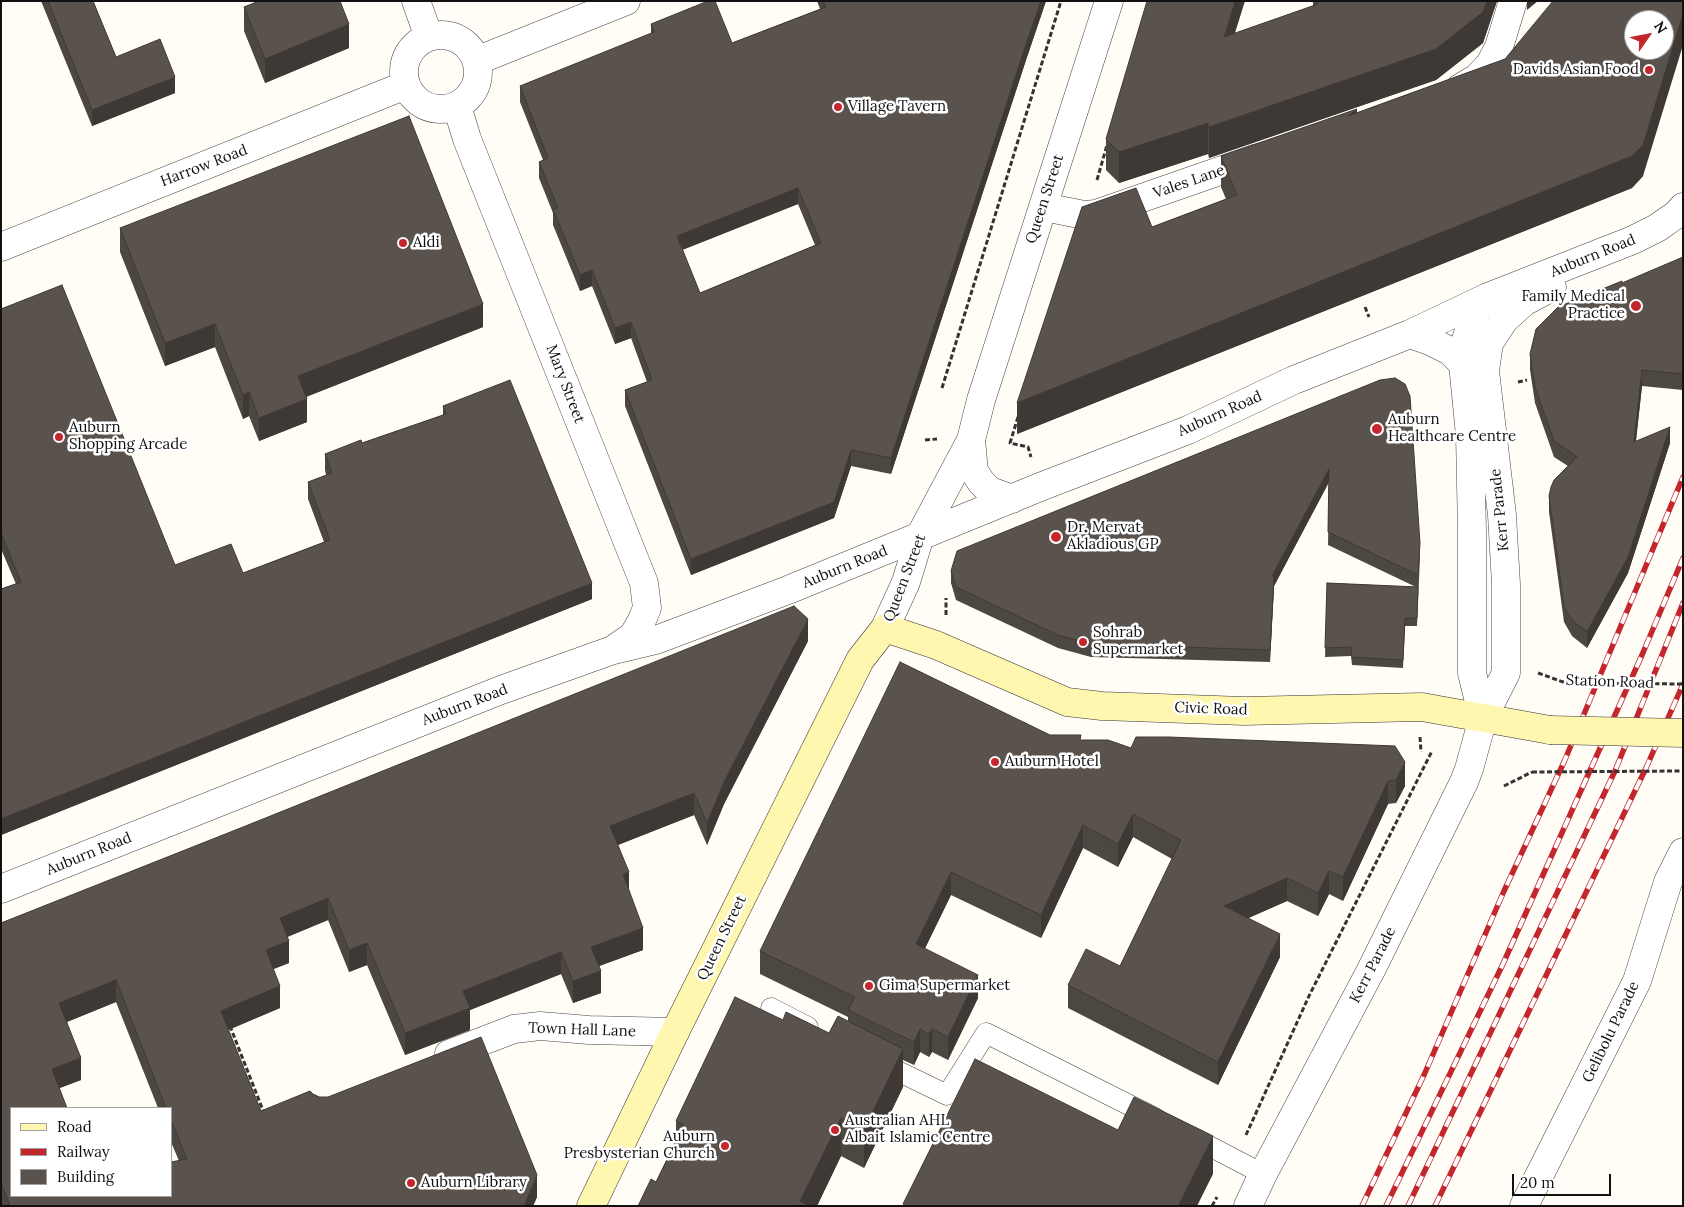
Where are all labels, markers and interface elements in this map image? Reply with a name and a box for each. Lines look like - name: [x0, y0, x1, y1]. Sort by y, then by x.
- north arrow: [1624, 10, 1674, 60]
- text: N: [1650, 18, 1671, 37]
- place label: Davids Asian Food: [1513, 61, 1639, 79]
- marker: Davids Asian Food: [1643, 64, 1655, 76]
- place label: Village Tavern: [848, 98, 946, 116]
- marker: Village Tavern: [832, 101, 844, 113]
- street label: Harrow Road: [158, 141, 250, 191]
- street label: Queen Street: [1022, 152, 1068, 246]
- street label: Vales Lane: [1151, 161, 1227, 203]
- street label: Auburn Road: [1548, 231, 1638, 281]
- place label: Aldi: [413, 234, 440, 252]
- marker: Aldi: [397, 237, 409, 249]
- place label: Family Medical Practice: [1521, 288, 1625, 323]
- marker: Family Medical Practice: [1629, 299, 1643, 313]
- street label: Mary Street: [542, 342, 588, 426]
- street label: Auburn Road: [1175, 387, 1265, 441]
- place label: Auburn Healthcare Centre: [1388, 411, 1516, 446]
- place label: Auburn Shopping Arcade: [69, 419, 187, 454]
- marker: Auburn Healthcare Centre: [1370, 422, 1384, 436]
- marker: Auburn Shopping Arcade: [53, 431, 65, 443]
- street label: Kerr Parade: [1487, 468, 1513, 552]
- place label: Dr. Mervat Akladious GP: [1067, 519, 1159, 554]
- marker: Dr. Mervat Akladious GP: [1049, 530, 1063, 544]
- street label: Queen Street: [880, 532, 930, 624]
- street label: Auburn Road: [800, 542, 890, 592]
- place label: Sohrab Supermarket: [1093, 624, 1183, 659]
- marker: Sohrab Supermarket: [1077, 636, 1089, 648]
- street label: Station Road: [1565, 671, 1655, 693]
- street label: Auburn Road: [420, 680, 510, 730]
- street label: Civic Road: [1174, 699, 1248, 719]
- place label: Auburn Hotel: [1005, 753, 1099, 771]
- marker: Auburn Hotel: [989, 756, 1001, 768]
- street label: Auburn Road: [44, 829, 134, 879]
- street label: Queen Street: [694, 892, 750, 984]
- street label: Kerr Parade: [1346, 924, 1400, 1006]
- place label: Gima Supermarket: [879, 977, 1010, 995]
- street label: Gelibolu Parade: [1579, 978, 1643, 1086]
- marker: Gima Supermarket: [863, 980, 875, 992]
- street label: Town Hall Lane: [528, 1019, 636, 1041]
- legend: [10, 1107, 172, 1197]
- place label: Australian AHL Albait Islamic Centre: [845, 1112, 990, 1147]
- text: Road: [57, 1117, 92, 1136]
- marker: Australian AHL Albait Islamic Centre: [829, 1124, 841, 1136]
- place label: Auburn Presbysterian Church: [564, 1128, 715, 1163]
- marker: Auburn Presbysterian Church: [719, 1140, 731, 1152]
- text: Railway: [57, 1142, 110, 1161]
- scale bar: [1514, 1164, 1613, 1196]
- text: Building: [57, 1167, 114, 1186]
- text: 20 m: [1520, 1173, 1555, 1192]
- place label: Auburn Library: [421, 1174, 527, 1192]
- marker: Auburn Library: [405, 1177, 417, 1189]

